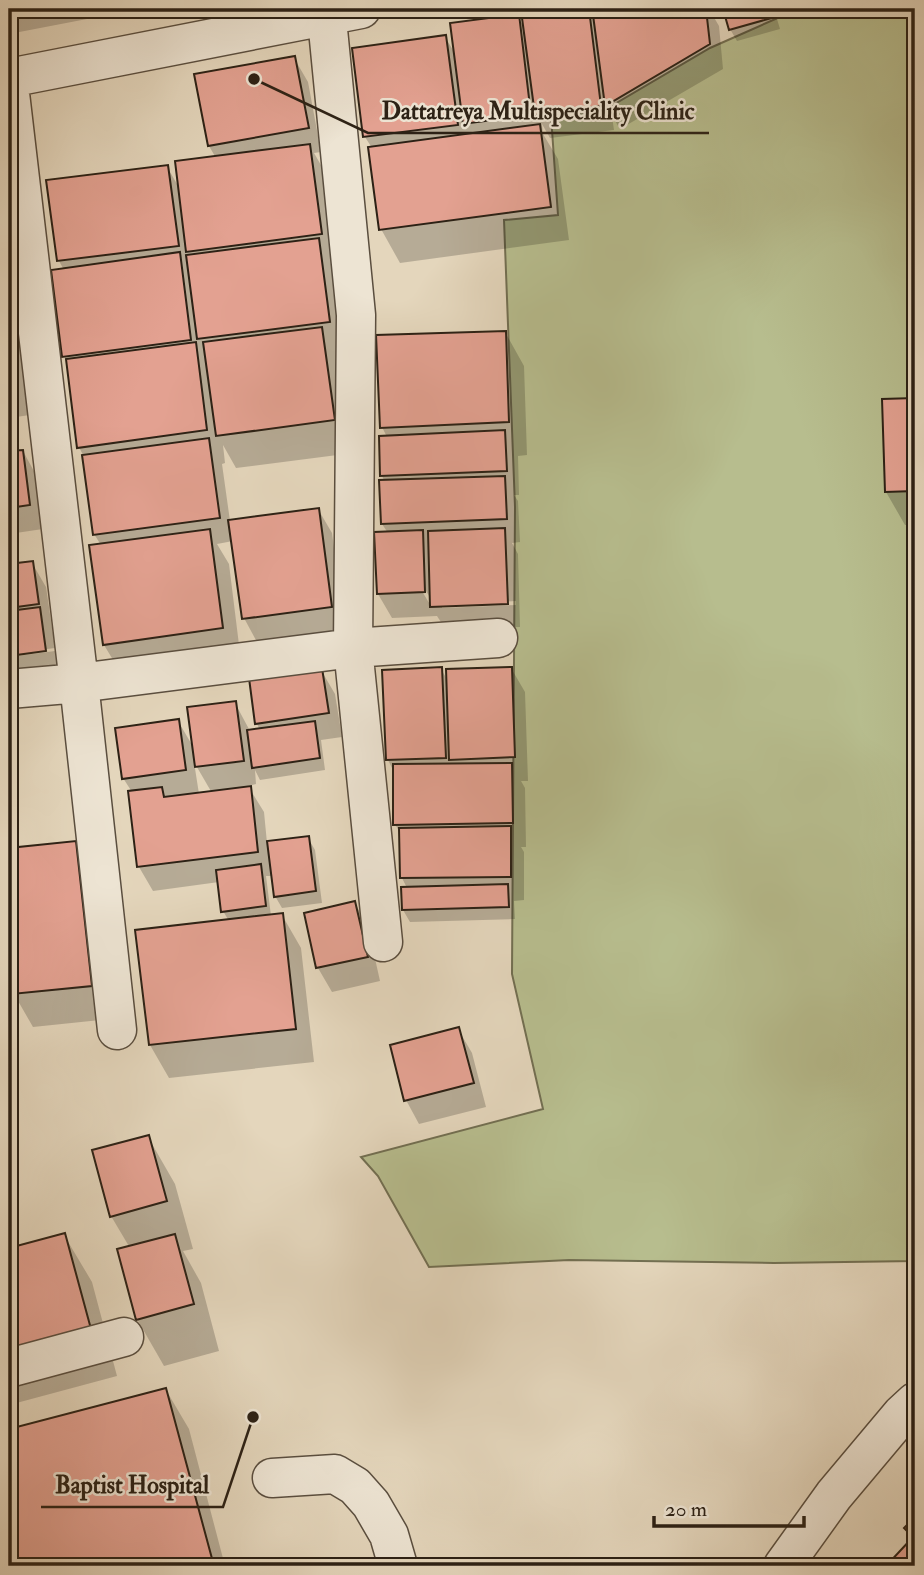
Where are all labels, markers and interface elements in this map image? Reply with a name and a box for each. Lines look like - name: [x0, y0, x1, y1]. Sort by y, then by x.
- callout: Dattatreya Multispeciality Clinic: [368, 88, 709, 133]
- text: Dattatreya Multispeciality Clinic: [382, 96, 695, 127]
- callout: Baptist Hospital: [41, 1462, 223, 1507]
- text: Baptist Hospital: [55, 1470, 210, 1501]
- scale bar: [654, 1484, 805, 1528]
- text: 20 m: [665, 1496, 707, 1523]

